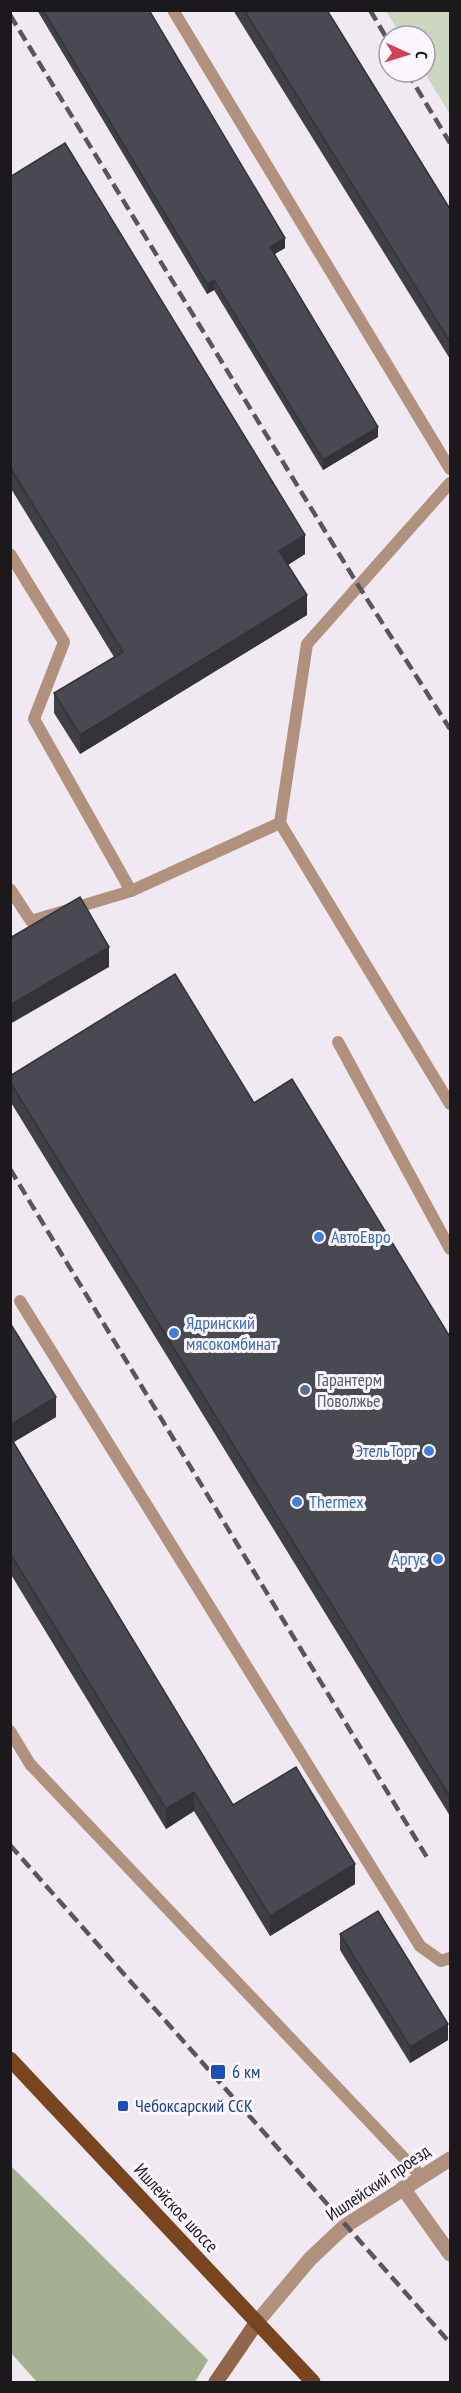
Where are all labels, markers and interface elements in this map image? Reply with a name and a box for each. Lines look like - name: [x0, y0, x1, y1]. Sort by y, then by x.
- north arrow: [377, 24, 437, 84]
- text: С: [412, 51, 432, 60]
- place label: АвтоЕвро: [331, 1225, 391, 1248]
- marker: АвтоЕвро: [312, 1230, 326, 1244]
- place label: Ядринский мясокомбинат: [186, 1311, 277, 1355]
- marker: Ядринский мясокомбинат: [167, 1326, 181, 1340]
- place label: Гарантерм Поволжье: [317, 1368, 382, 1412]
- marker: Гарантерм Поволжье: [298, 1383, 312, 1397]
- place label: ЭтельТорг: [355, 1439, 418, 1462]
- marker: ЭтельТорг: [422, 1444, 436, 1458]
- place label: Thermex: [309, 1490, 364, 1513]
- marker: Thermex: [290, 1495, 304, 1509]
- place label: Аргус: [391, 1547, 427, 1570]
- marker: Аргус: [431, 1552, 445, 1566]
- place label: 6 км: [232, 2060, 260, 2083]
- marker: 6 км: [209, 2063, 227, 2081]
- place label: Чебоксарский ССК: [135, 2094, 253, 2117]
- marker: Чебоксарский ССК: [116, 2099, 130, 2113]
- street label: Ишлейский проезд: [321, 2139, 434, 2226]
- street label: Ишлейское шоссе: [129, 2158, 223, 2257]

